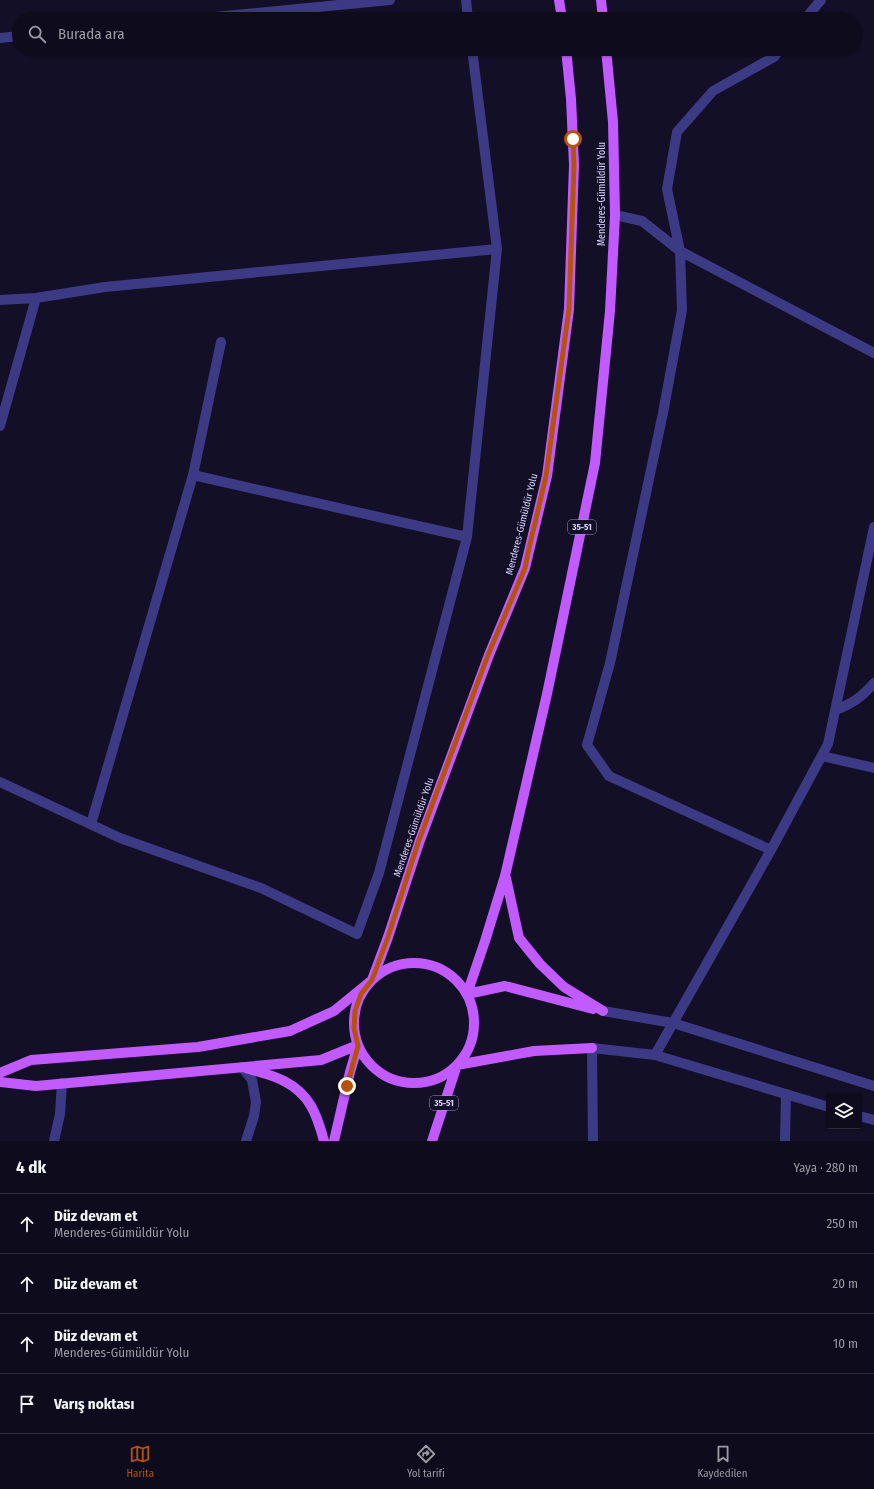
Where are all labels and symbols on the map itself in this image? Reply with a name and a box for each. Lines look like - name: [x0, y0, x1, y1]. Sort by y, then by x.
- route start: [564, 130, 582, 148]
- street label: Menderes-Gümüldür Yolu: [596, 142, 608, 246]
- street label: Menderes-Gümüldür Yolu: [504, 472, 540, 576]
- road number: 35-51: [568, 520, 596, 534]
- street label: Menderes-Gümüldür Yolu: [391, 776, 437, 878]
- route end: [338, 1077, 356, 1095]
- road number: 35-51: [430, 1096, 458, 1110]

